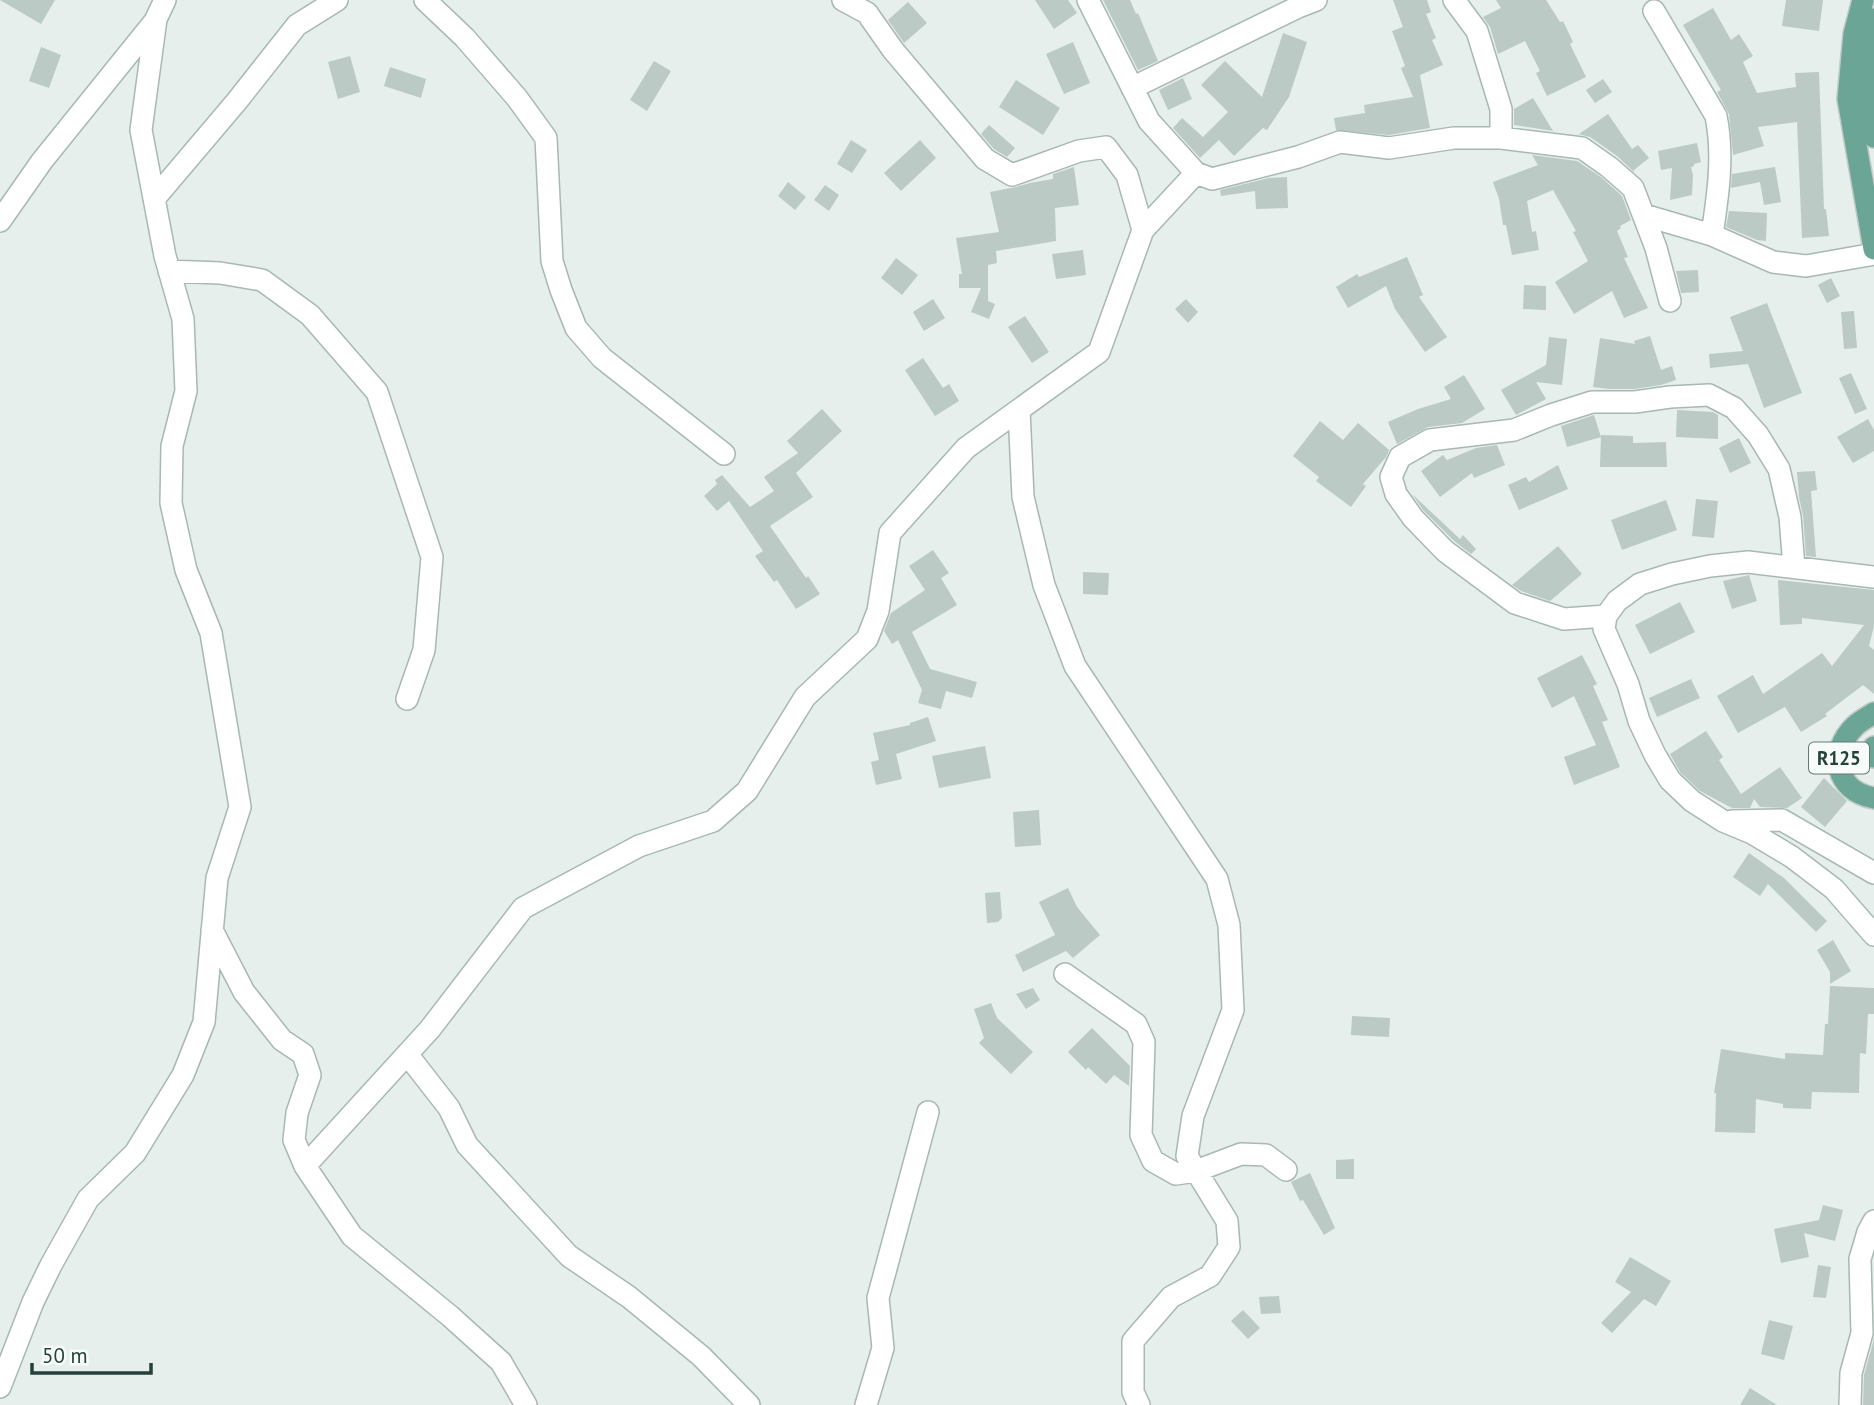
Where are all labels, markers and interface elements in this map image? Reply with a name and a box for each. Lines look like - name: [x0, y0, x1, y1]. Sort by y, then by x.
- road number: R125: [1809, 743, 1869, 774]
- scale bar: [32, 1332, 150, 1376]
- text: 50 m: [42, 1342, 88, 1369]

